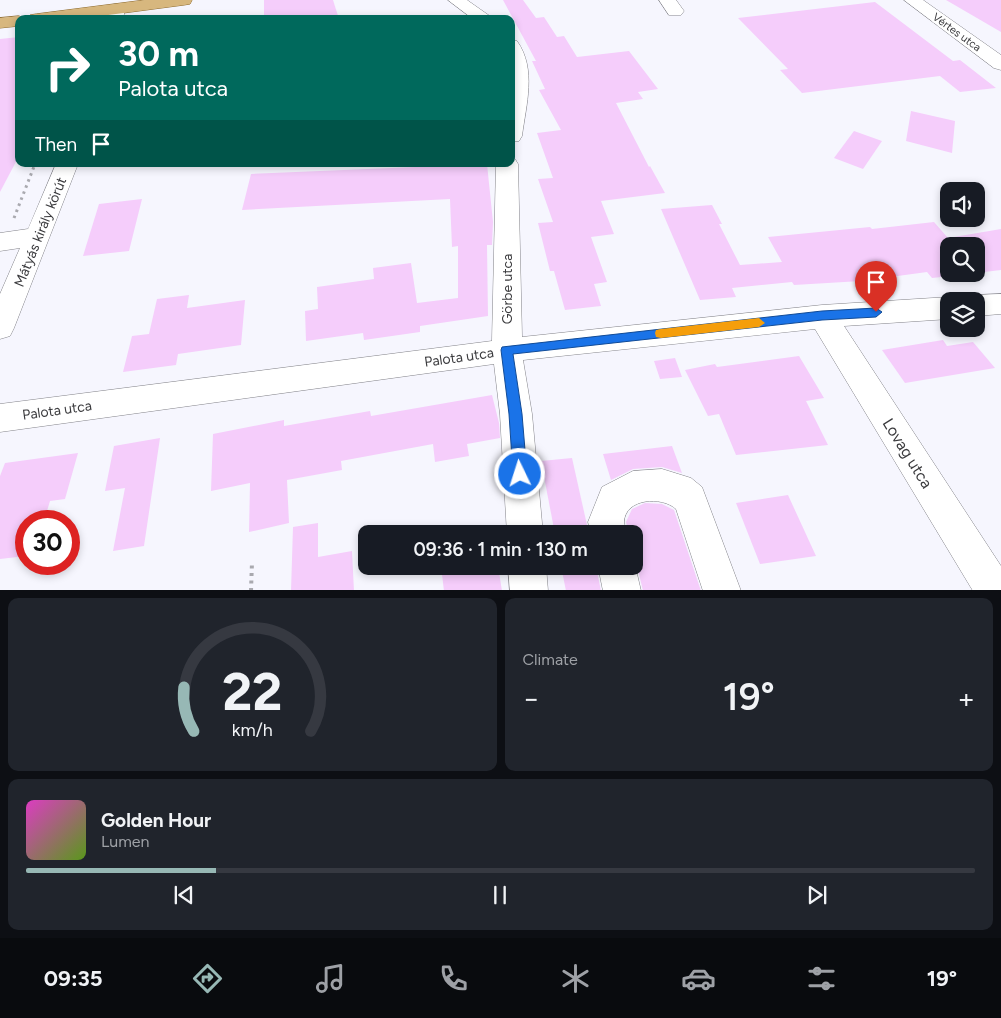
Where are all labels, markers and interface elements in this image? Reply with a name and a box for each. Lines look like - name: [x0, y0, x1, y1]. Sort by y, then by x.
- street label: Vértes utca: [930, 10, 983, 54]
- text: 30 m: [118, 33, 199, 75]
- icon: right: [35, 35, 100, 100]
- text: Palota utca: [118, 75, 228, 102]
- icon: arrive: [87, 130, 115, 158]
- text: Then: [35, 133, 77, 156]
- street label: Mátyás király körút: [11, 175, 70, 290]
- map controls: [940, 182, 985, 337]
- button: sound: [940, 182, 985, 227]
- button: search: [940, 237, 985, 282]
- street label: Görbe utca: [499, 254, 516, 324]
- pin: [855, 261, 897, 312]
- icon: arrive: [862, 268, 890, 296]
- button: layers: [940, 292, 985, 337]
- street label: Palota utca: [423, 344, 495, 371]
- street label: Palota utca: [21, 397, 93, 424]
- street label: Lovag utca: [879, 415, 937, 492]
- position arrow: [493, 447, 545, 499]
- speed limit sign: 30: [15, 510, 80, 575]
- text: 09:36 · 1 min · 130 m: [413, 538, 588, 561]
- text: Climate: [523, 650, 578, 669]
- text: 22: [222, 661, 282, 723]
- text: 19°: [723, 674, 775, 720]
- text: −: [523, 681, 540, 715]
- text: +: [958, 681, 975, 715]
- text: km/h: [232, 719, 273, 740]
- text: Golden Hour: [101, 809, 211, 832]
- text: Lumen: [101, 832, 150, 851]
- icon: previous: [170, 881, 198, 909]
- icon: pause: [486, 881, 514, 909]
- icon: next: [803, 881, 831, 909]
- icon: directions: [190, 961, 225, 996]
- icon: music: [313, 961, 348, 996]
- icon: phone: [436, 961, 471, 996]
- icon: climate: [558, 961, 593, 996]
- icon: car: [681, 961, 716, 996]
- icon: filters: [804, 961, 839, 996]
- text: 09:35: [44, 965, 103, 992]
- text: 19°: [927, 965, 957, 992]

